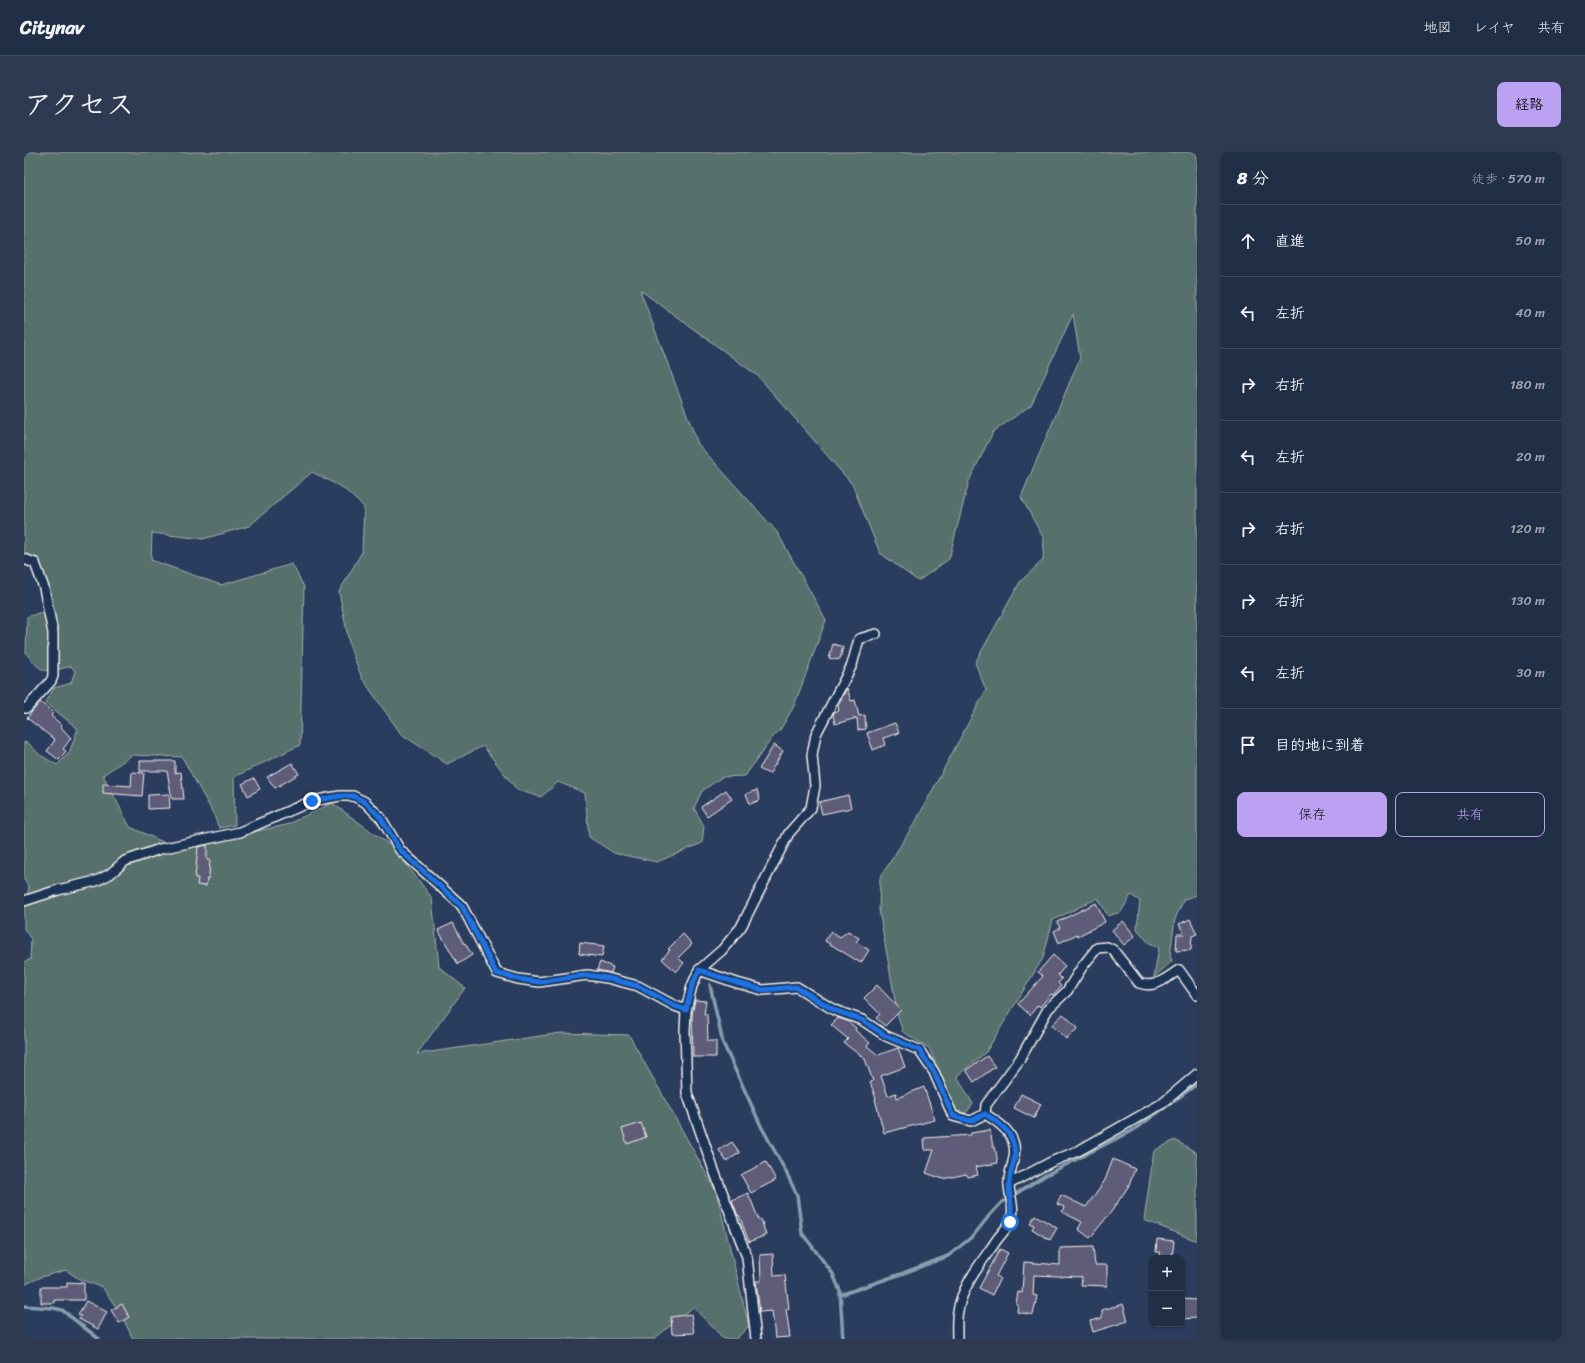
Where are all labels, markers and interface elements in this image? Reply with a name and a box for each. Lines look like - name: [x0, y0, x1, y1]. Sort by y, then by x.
- text: Citynav: [20, 11, 84, 44]
- text: 地図: [1424, 15, 1452, 40]
- text: レイヤ: [1474, 15, 1515, 40]
- text: 共有: [1537, 15, 1565, 40]
- text: アクセス: [24, 80, 134, 129]
- button: 経路: [1497, 82, 1561, 127]
- text: 8 分: [1237, 163, 1269, 193]
- text: 徒歩 · 570 m: [1472, 167, 1545, 190]
- text: 直進: [1275, 228, 1305, 254]
- text: 50 m: [1515, 229, 1545, 252]
- icon: ahead: [1237, 230, 1259, 252]
- text: 左折: [1275, 300, 1305, 326]
- text: 40 m: [1515, 301, 1545, 324]
- icon: left: [1237, 302, 1259, 324]
- text: 右折: [1275, 372, 1305, 398]
- text: 180 m: [1510, 373, 1545, 396]
- icon: right: [1237, 374, 1259, 396]
- text: 左折: [1275, 444, 1305, 470]
- text: 20 m: [1516, 445, 1545, 468]
- icon: left: [1237, 446, 1259, 468]
- text: 右折: [1275, 516, 1305, 542]
- text: 120 m: [1510, 517, 1545, 540]
- icon: right: [1237, 518, 1259, 540]
- text: 右折: [1275, 588, 1305, 614]
- text: 130 m: [1511, 589, 1545, 612]
- icon: right: [1237, 590, 1259, 612]
- text: 左折: [1275, 660, 1305, 686]
- text: 30 m: [1516, 661, 1545, 684]
- icon: left: [1237, 662, 1259, 684]
- text: 目的地に到着: [1275, 732, 1365, 758]
- icon: arrive: [1237, 734, 1259, 756]
- route end: [303, 792, 321, 810]
- button: 保存: [1237, 792, 1387, 837]
- button: 共有: [1395, 792, 1545, 837]
- route start: [1001, 1213, 1019, 1231]
- map controls: [1149, 1255, 1185, 1327]
- button: +: [1149, 1255, 1185, 1291]
- button: −: [1149, 1291, 1185, 1327]

